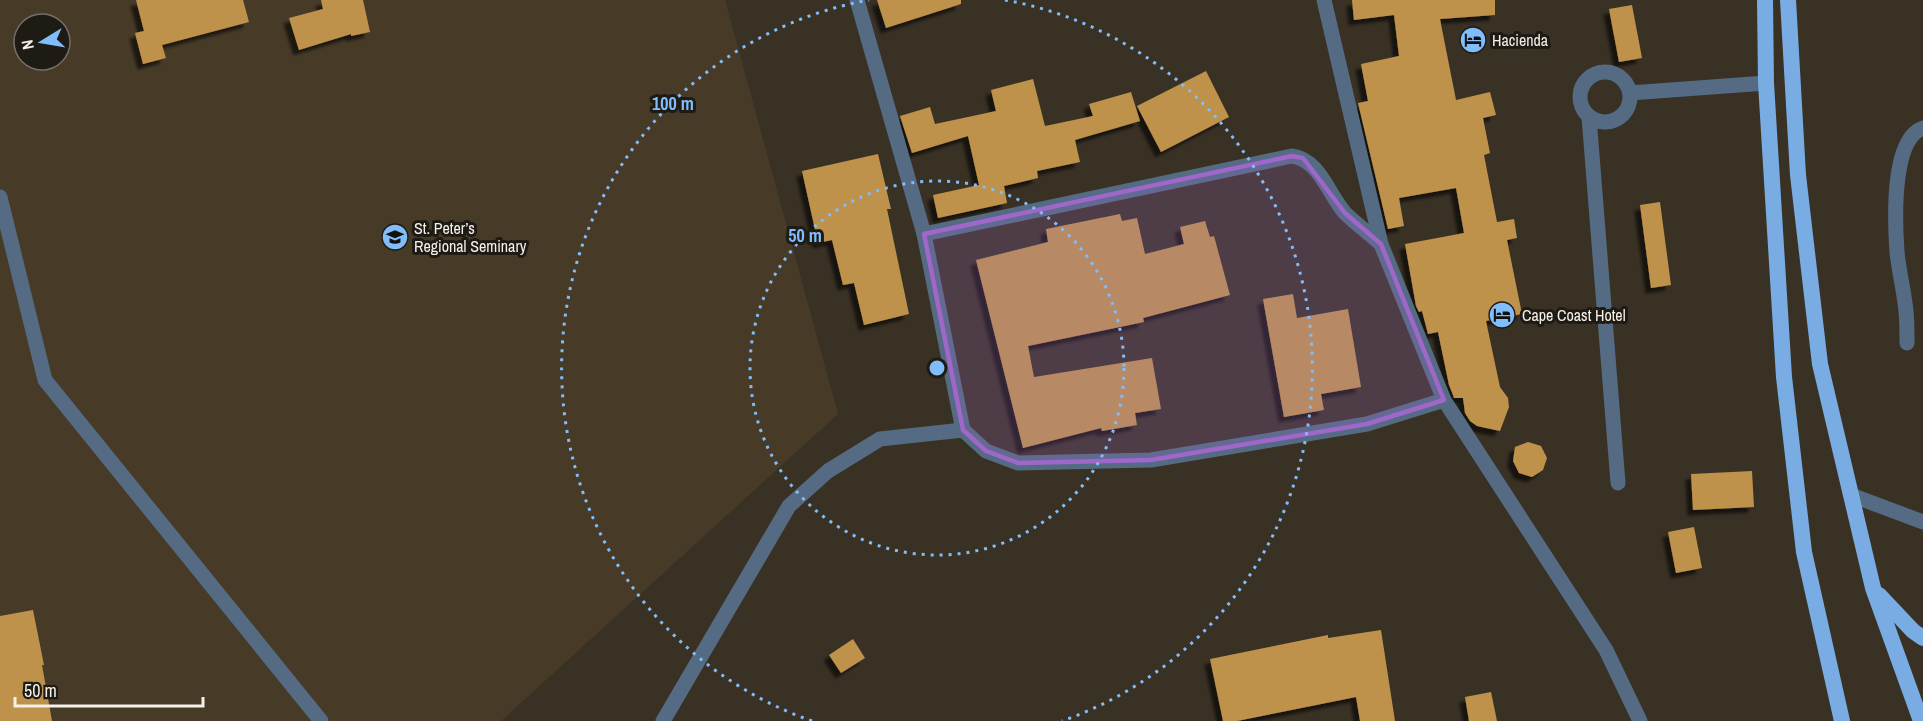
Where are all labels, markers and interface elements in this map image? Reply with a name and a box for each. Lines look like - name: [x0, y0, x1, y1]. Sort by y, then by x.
- north arrow: [12, 12, 72, 72]
- hotel icon: Hacienda: [1458, 25, 1488, 55]
- place label: Hacienda: [1492, 29, 1549, 51]
- text: N: [16, 38, 39, 52]
- text: 100 m: [652, 91, 694, 116]
- place label: St. Peter’s Regional Seminary: [414, 217, 527, 257]
- school or university icon: St. Peter’s Regional Seminary: [380, 222, 410, 252]
- text: 50 m: [788, 223, 822, 248]
- hotel icon: Cape Coast Hotel: [1487, 300, 1517, 330]
- place label: Cape Coast Hotel: [1522, 304, 1626, 326]
- centre of rings: [927, 358, 947, 378]
- scale bar: [15, 670, 202, 708]
- text: 50 m: [24, 678, 57, 703]

